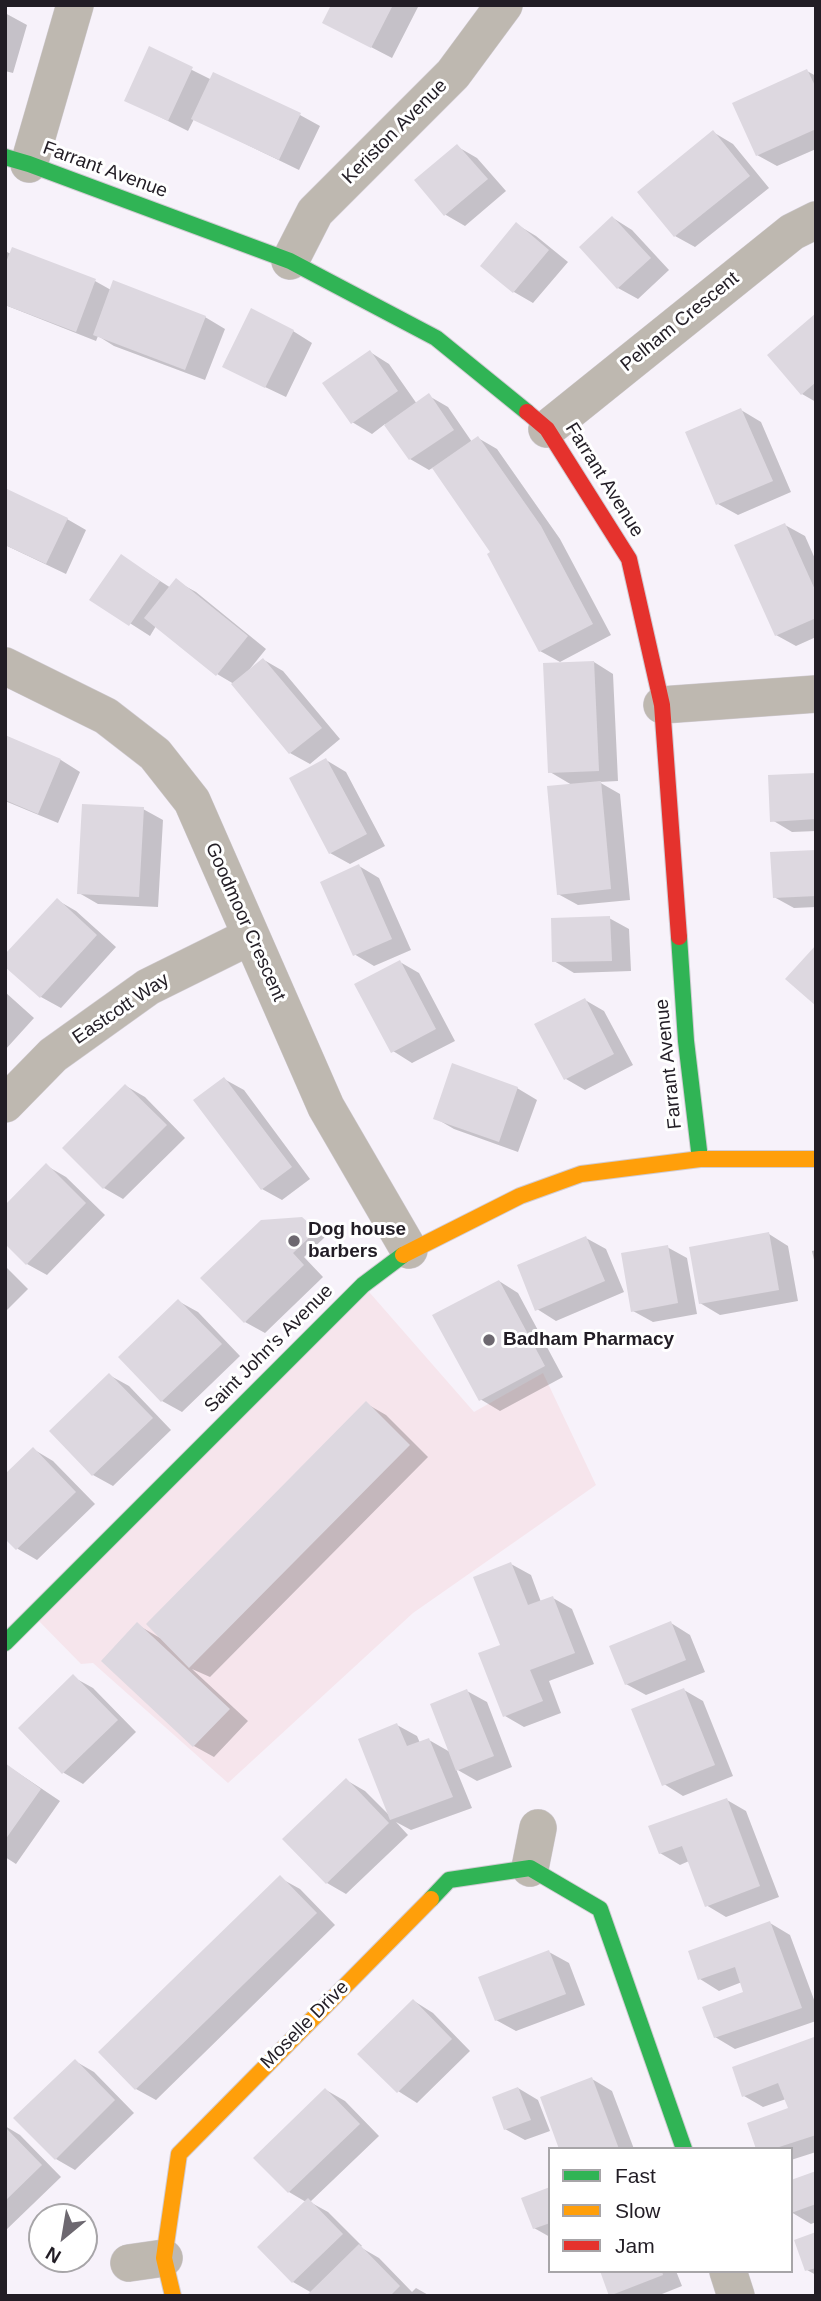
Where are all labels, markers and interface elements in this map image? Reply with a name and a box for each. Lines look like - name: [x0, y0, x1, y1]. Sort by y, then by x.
- street label: Keriston Avenue: [338, 75, 452, 189]
- street label: Farrant Avenue: [40, 137, 170, 203]
- street label: Pelham Crescent: [616, 267, 744, 377]
- street label: Farrant Avenue: [560, 419, 648, 541]
- street label: Goodmoor Crescent: [200, 839, 290, 1005]
- street label: Eastcott Way: [69, 968, 173, 1050]
- street label: Farrant Avenue: [651, 998, 687, 1130]
- place label: Dog house barbers: [308, 1219, 406, 1263]
- marker: Dog house barbers: [286, 1233, 302, 1249]
- street label: Saint John's Avenue: [200, 1280, 338, 1418]
- place label: Badham Pharmacy: [503, 1329, 674, 1351]
- marker: Badham Pharmacy: [481, 1332, 497, 1348]
- street label: Moselle Drive: [256, 1976, 354, 2074]
- legend: [548, 2147, 793, 2273]
- text: Fast: [615, 2164, 656, 2187]
- text: Slow: [615, 2199, 661, 2222]
- north arrow: [28, 2203, 98, 2273]
- text: Jam: [615, 2234, 655, 2257]
- text: N: [42, 2242, 64, 2267]

